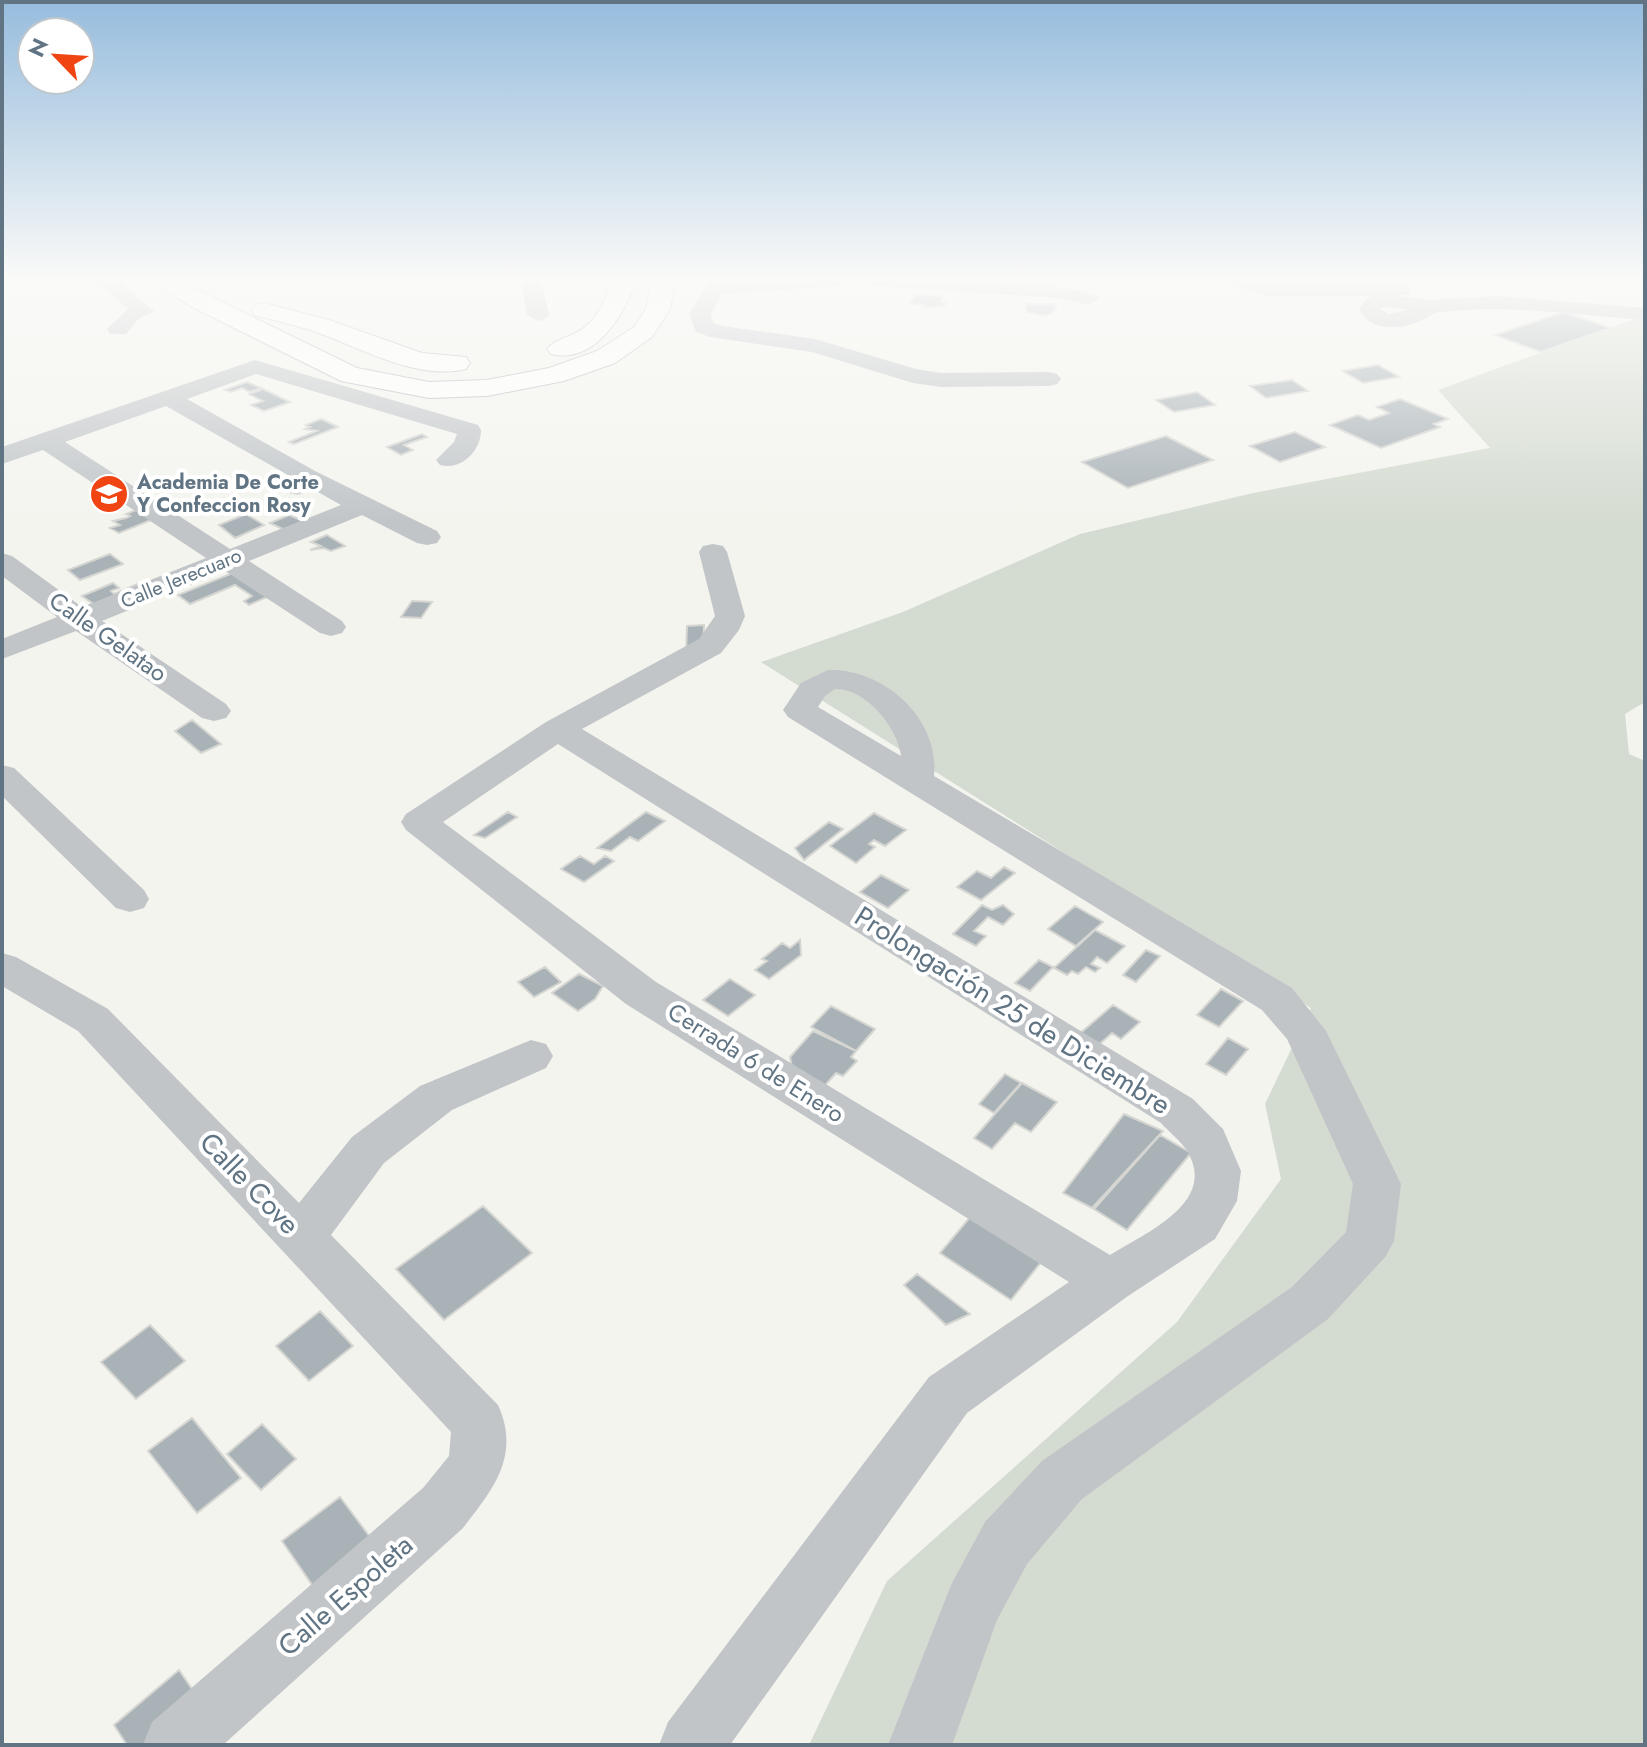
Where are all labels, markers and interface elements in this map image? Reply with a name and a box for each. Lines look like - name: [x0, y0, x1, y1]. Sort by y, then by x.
- north arrow: [16, 16, 96, 96]
- text: N: [20, 33, 56, 62]
- place label: Academia De Corte Y Confeccion Rosy: [136, 468, 319, 520]
- school or university icon: Academia De Corte Y Confeccion Rosy: [88, 473, 130, 515]
- street label: Calle Jerecuaro: [116, 541, 246, 616]
- street label: Calle Gelatao: [42, 583, 174, 690]
- street label: Prolongación 25 de Diciembre: [847, 896, 1179, 1125]
- street label: Cerrada 6 de Enero: [661, 994, 851, 1131]
- street label: Calle Cove: [190, 1123, 309, 1244]
- street label: Calle Espoleta: [269, 1525, 422, 1666]

